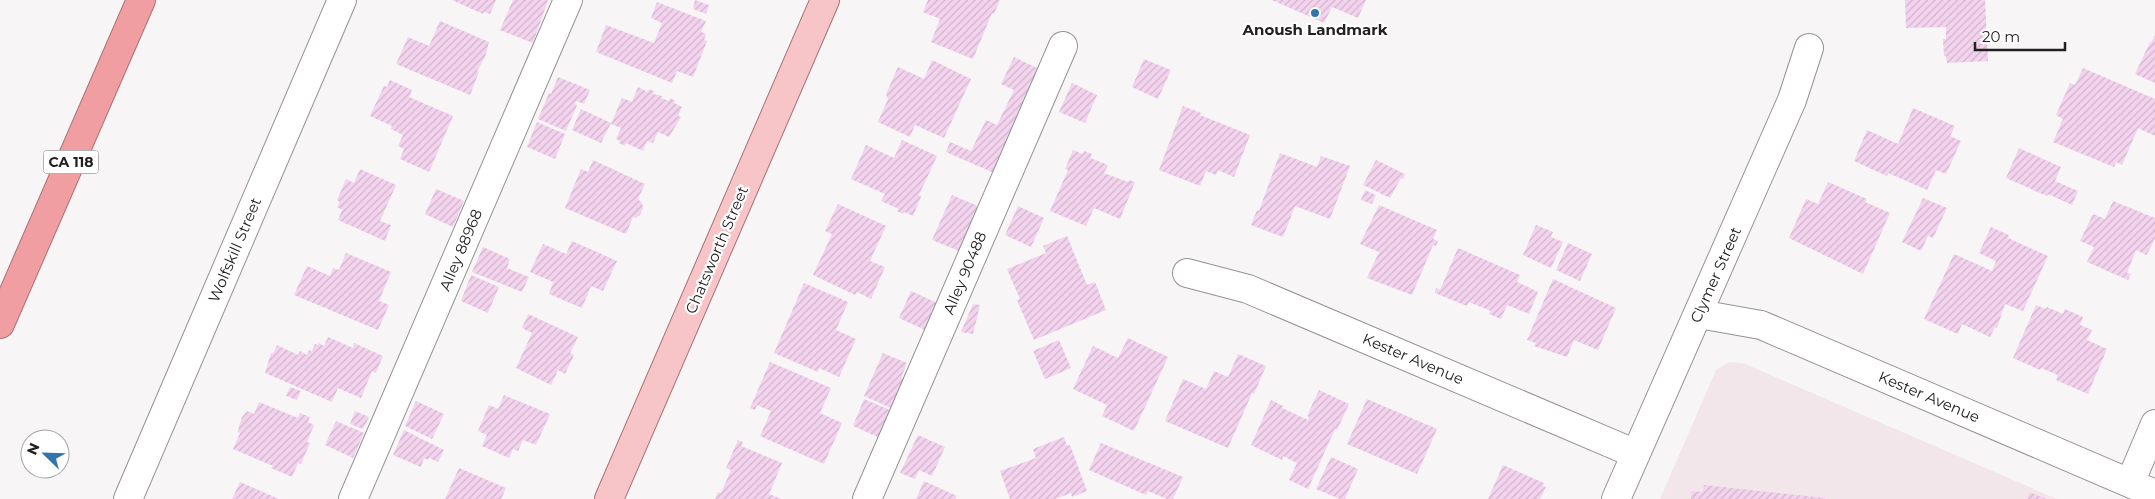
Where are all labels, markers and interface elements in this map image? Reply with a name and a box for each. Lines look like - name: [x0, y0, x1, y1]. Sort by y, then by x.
- marker: Anoush Landmark: [1309, 7, 1321, 19]
- place label: Anoush Landmark: [1241, 20, 1388, 39]
- scale bar: [1975, 20, 2065, 52]
- text: 20 m: [1982, 27, 2020, 46]
- road number: CA 118: [44, 150, 98, 173]
- street label: Chatsworth Street: [681, 183, 752, 317]
- street label: Wolfskill Street: [204, 195, 265, 305]
- street label: Alley 88968: [435, 206, 486, 293]
- street label: Clymer Street: [1686, 224, 1745, 326]
- street label: Alley 90488: [939, 229, 991, 317]
- street label: Kester Avenue: [1360, 329, 1467, 388]
- street label: Kester Avenue: [1876, 367, 1983, 426]
- north arrow: [20, 429, 70, 479]
- text: N: [23, 440, 44, 458]

